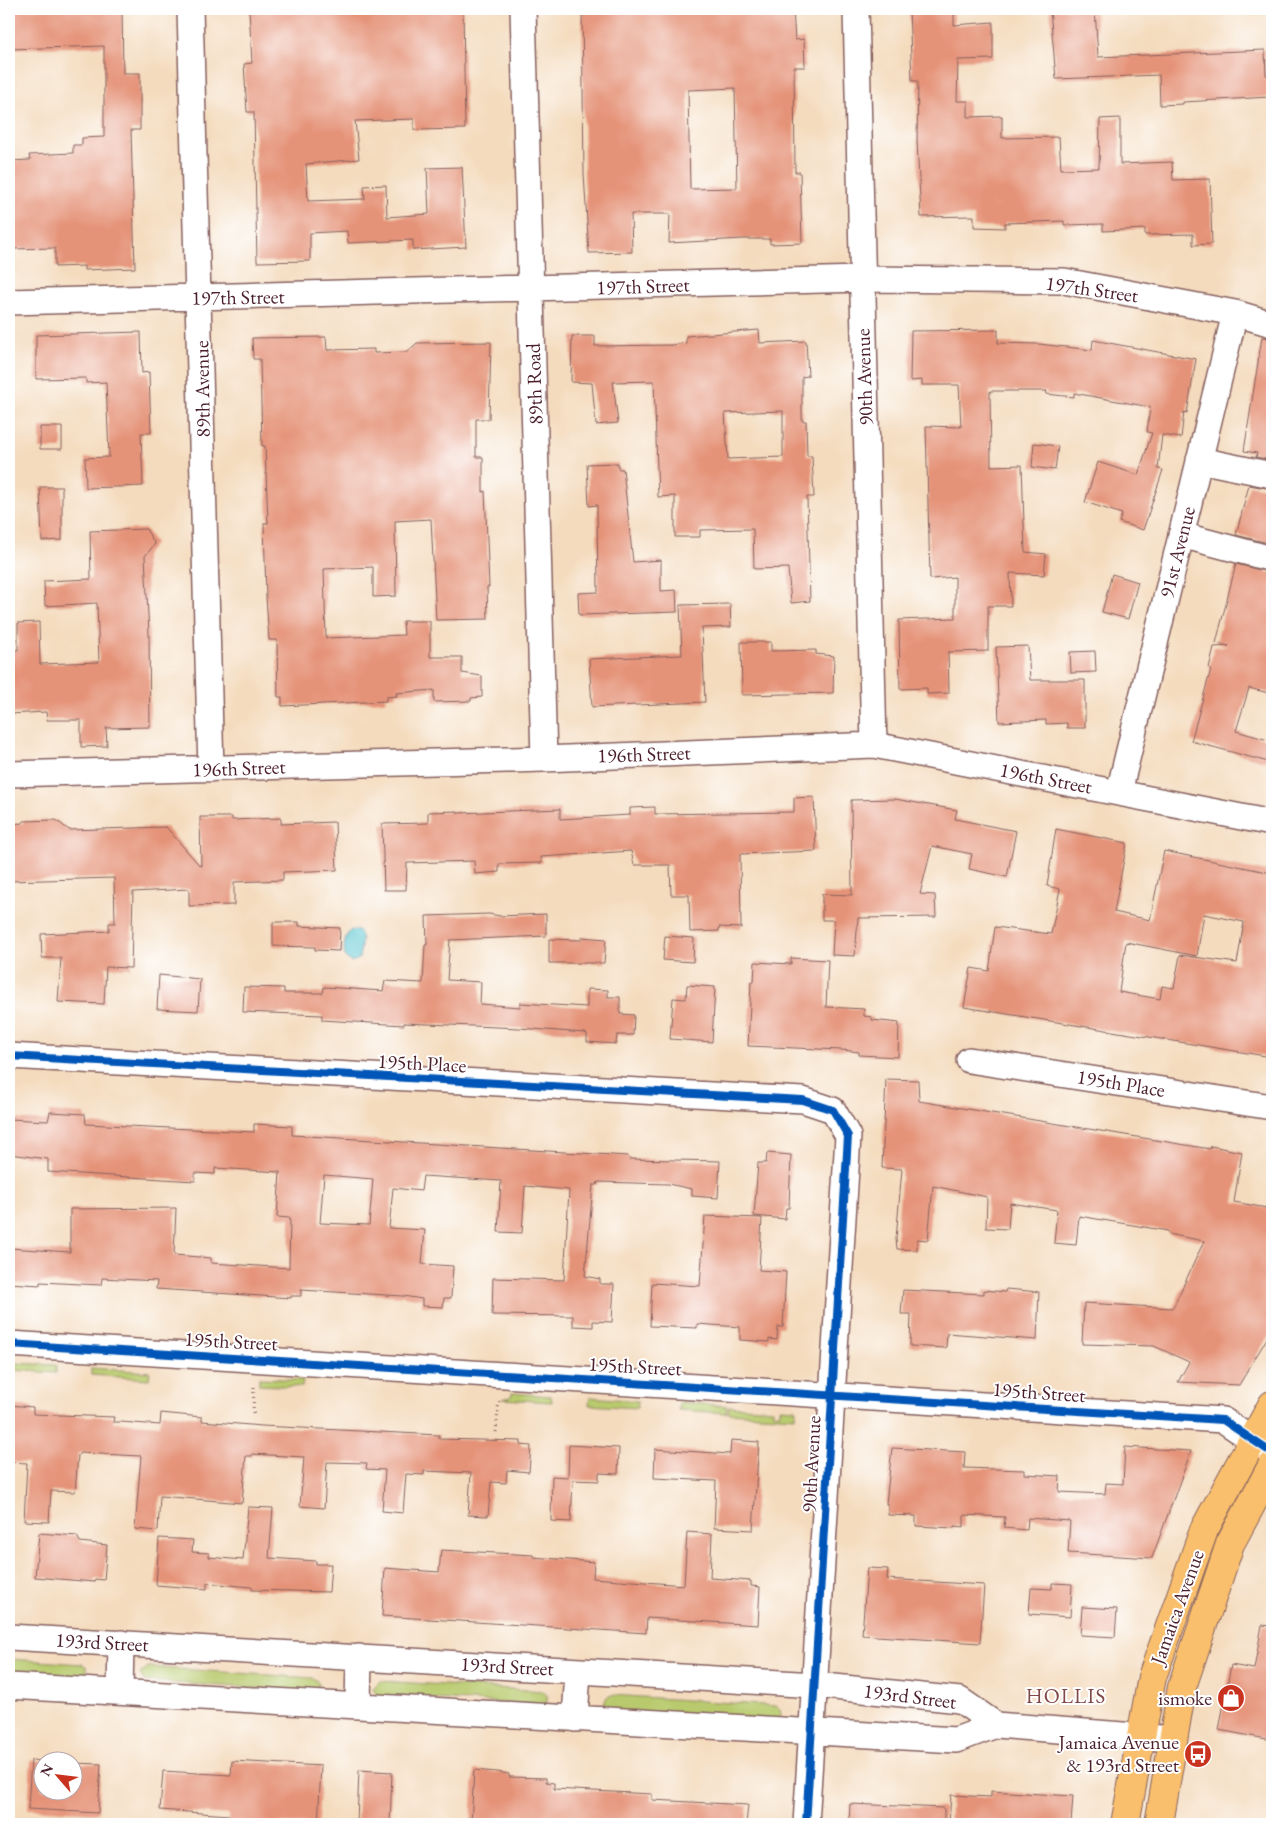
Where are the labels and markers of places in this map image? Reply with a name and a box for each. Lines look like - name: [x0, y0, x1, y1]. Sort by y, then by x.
- shop icon: ismoke: [1216, 1683, 1246, 1713]
- place label: ismoke: [1158, 1685, 1212, 1711]
- place label: Jamaica Avenue & 193rd Street: [1057, 1729, 1180, 1778]
- bus stop icon: Jamaica Avenue & 193rd Street: [1183, 1739, 1213, 1769]

